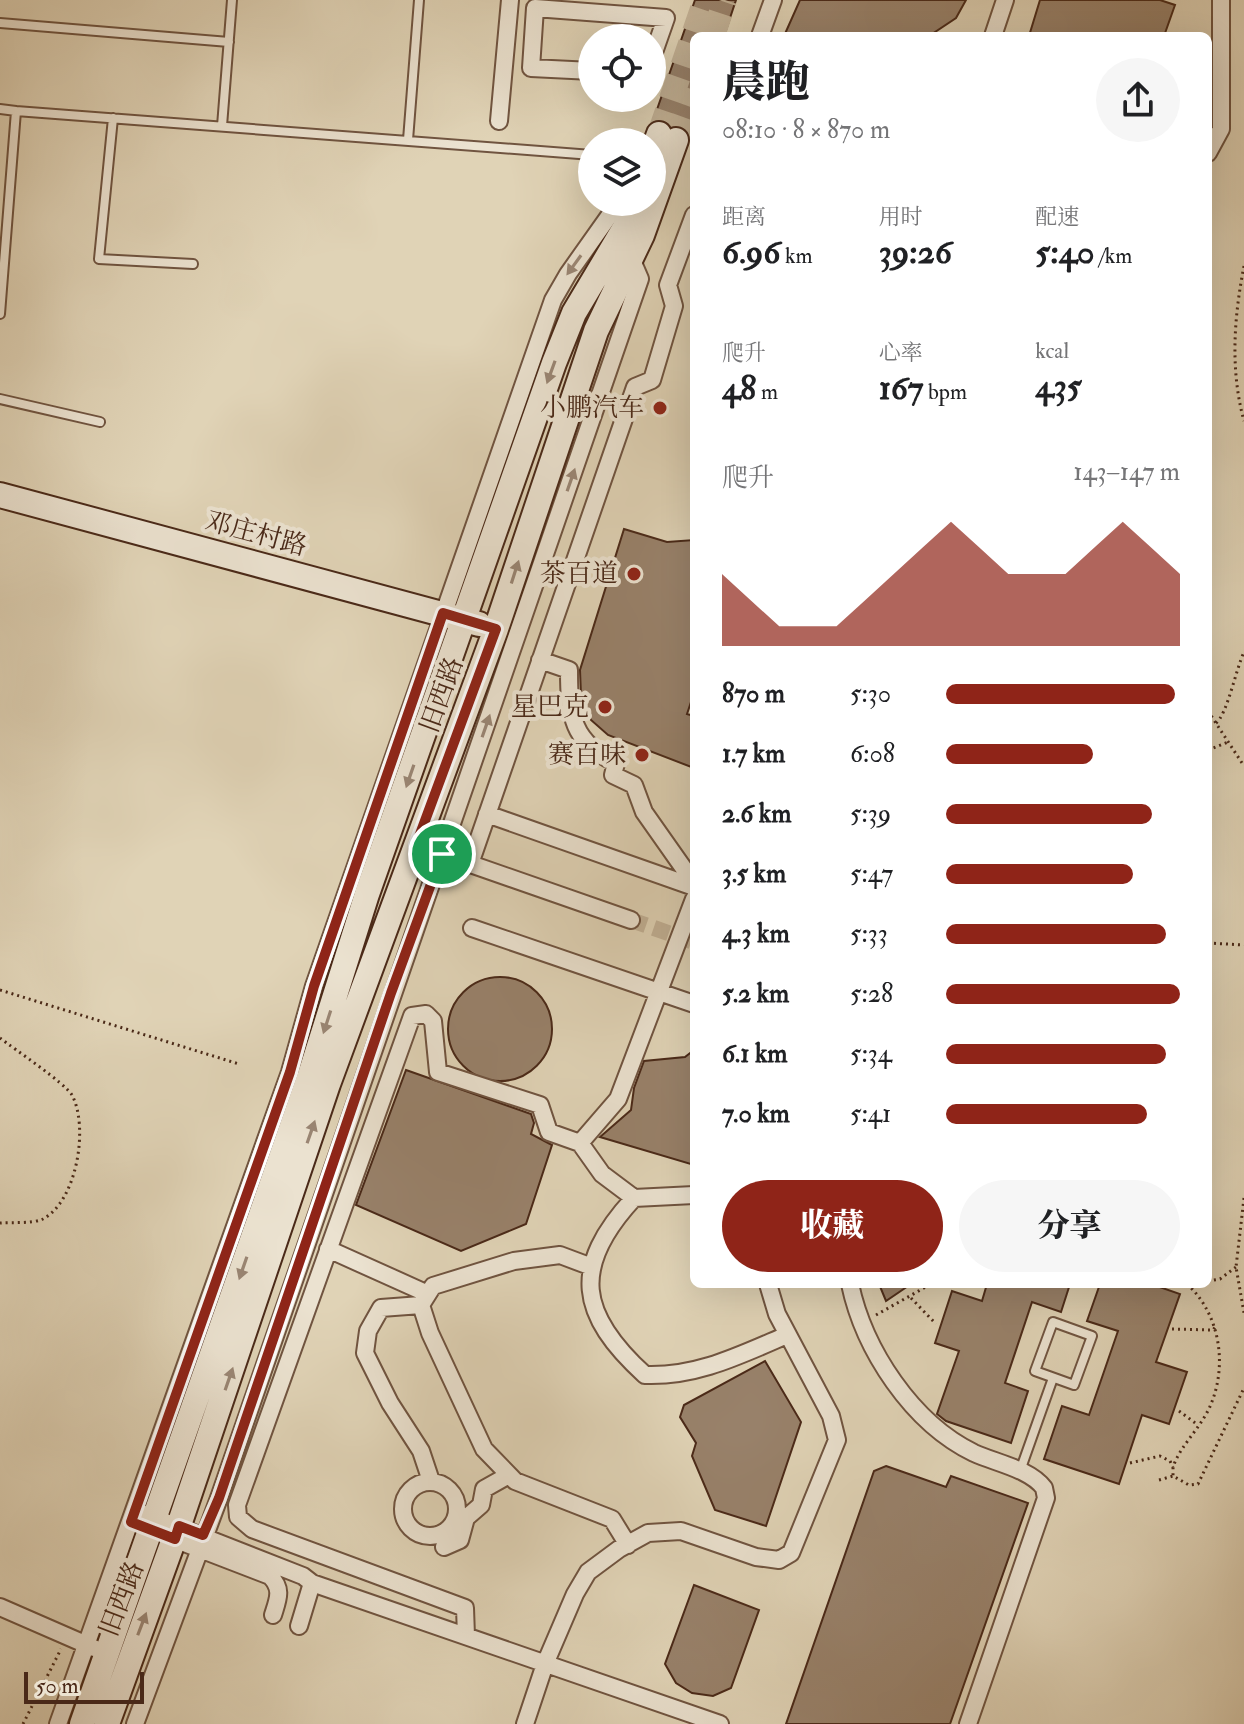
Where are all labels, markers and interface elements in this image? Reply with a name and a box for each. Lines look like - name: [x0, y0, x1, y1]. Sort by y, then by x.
- map controls: [578, 24, 666, 216]
- button: locate: [578, 24, 666, 112]
- text: 晨跑: [722, 56, 810, 111]
- button: share: [1096, 58, 1180, 142]
- text: 08:10 · 8 × 870 m: [722, 114, 890, 146]
- button: layers: [578, 128, 666, 216]
- text: 距离: [722, 203, 766, 231]
- text: 用时: [879, 203, 923, 231]
- text: 配速: [1035, 203, 1079, 231]
- text: 6.96: [722, 231, 780, 274]
- text: 39:26: [879, 231, 952, 274]
- text: 5:40: [1035, 231, 1094, 274]
- text: km: [780, 242, 812, 270]
- text: /km: [1094, 242, 1132, 270]
- one-way arrow: [567, 255, 583, 276]
- text: kcal: [1035, 337, 1069, 365]
- text: 爬升: [722, 339, 766, 367]
- text: 心率: [879, 339, 923, 367]
- one-way arrow: [544, 360, 557, 384]
- text: 435: [1035, 365, 1082, 408]
- text: 48: [722, 367, 756, 410]
- text: 167: [879, 367, 923, 410]
- text: m: [756, 378, 778, 406]
- text: bpm: [923, 378, 967, 406]
- place label: 小鹏汽车: [540, 392, 644, 424]
- marker: 小鹏汽车: [651, 399, 669, 417]
- text: 143–147 m: [1073, 456, 1180, 488]
- text: 爬升: [722, 462, 774, 494]
- one-way arrow: [565, 468, 578, 492]
- street label: 邓庄村路: [202, 505, 310, 563]
- place label: 茶百道: [540, 558, 618, 590]
- one-way arrow: [510, 560, 522, 584]
- marker: 茶百道: [625, 565, 643, 583]
- street label: 旧西路: [414, 653, 470, 737]
- text: 870 m: [722, 678, 785, 710]
- text: 5:30: [850, 678, 891, 710]
- place label: 星巴克: [511, 691, 589, 723]
- marker: 星巴克: [596, 698, 614, 716]
- one-way arrow: [480, 714, 492, 738]
- text: 1.7 km: [722, 738, 785, 770]
- text: 6:08: [850, 738, 895, 770]
- place label: 赛百味: [548, 739, 626, 771]
- marker: 赛百味: [633, 746, 651, 764]
- one-way arrow: [404, 764, 416, 788]
- text: 2.6 km: [722, 798, 791, 830]
- text: 5:39: [850, 798, 891, 830]
- pin: [408, 820, 476, 888]
- icon: arrive: [420, 832, 464, 876]
- text: 3.5 km: [722, 858, 786, 890]
- text: 5:47: [850, 858, 893, 890]
- text: 4.3 km: [722, 918, 790, 950]
- text: 5:33: [850, 918, 888, 950]
- text: 5.2 km: [722, 978, 789, 1010]
- text: 5:28: [850, 978, 893, 1010]
- one-way arrow: [320, 1010, 332, 1034]
- text: 6.1 km: [722, 1038, 787, 1070]
- text: 5:34: [850, 1038, 892, 1070]
- text: 7.0 km: [722, 1098, 790, 1130]
- text: 5:41: [850, 1098, 891, 1130]
- one-way arrow: [306, 1120, 318, 1144]
- button: 收藏: [722, 1180, 943, 1272]
- button: 分享: [959, 1180, 1180, 1272]
- one-way arrow: [236, 1256, 248, 1280]
- one-way arrow: [223, 1367, 235, 1391]
- street label: 旧西路: [93, 1557, 151, 1641]
- one-way arrow: [136, 1612, 149, 1636]
- scale bar: [24, 1668, 144, 1704]
- text: 50 m: [36, 1672, 78, 1700]

